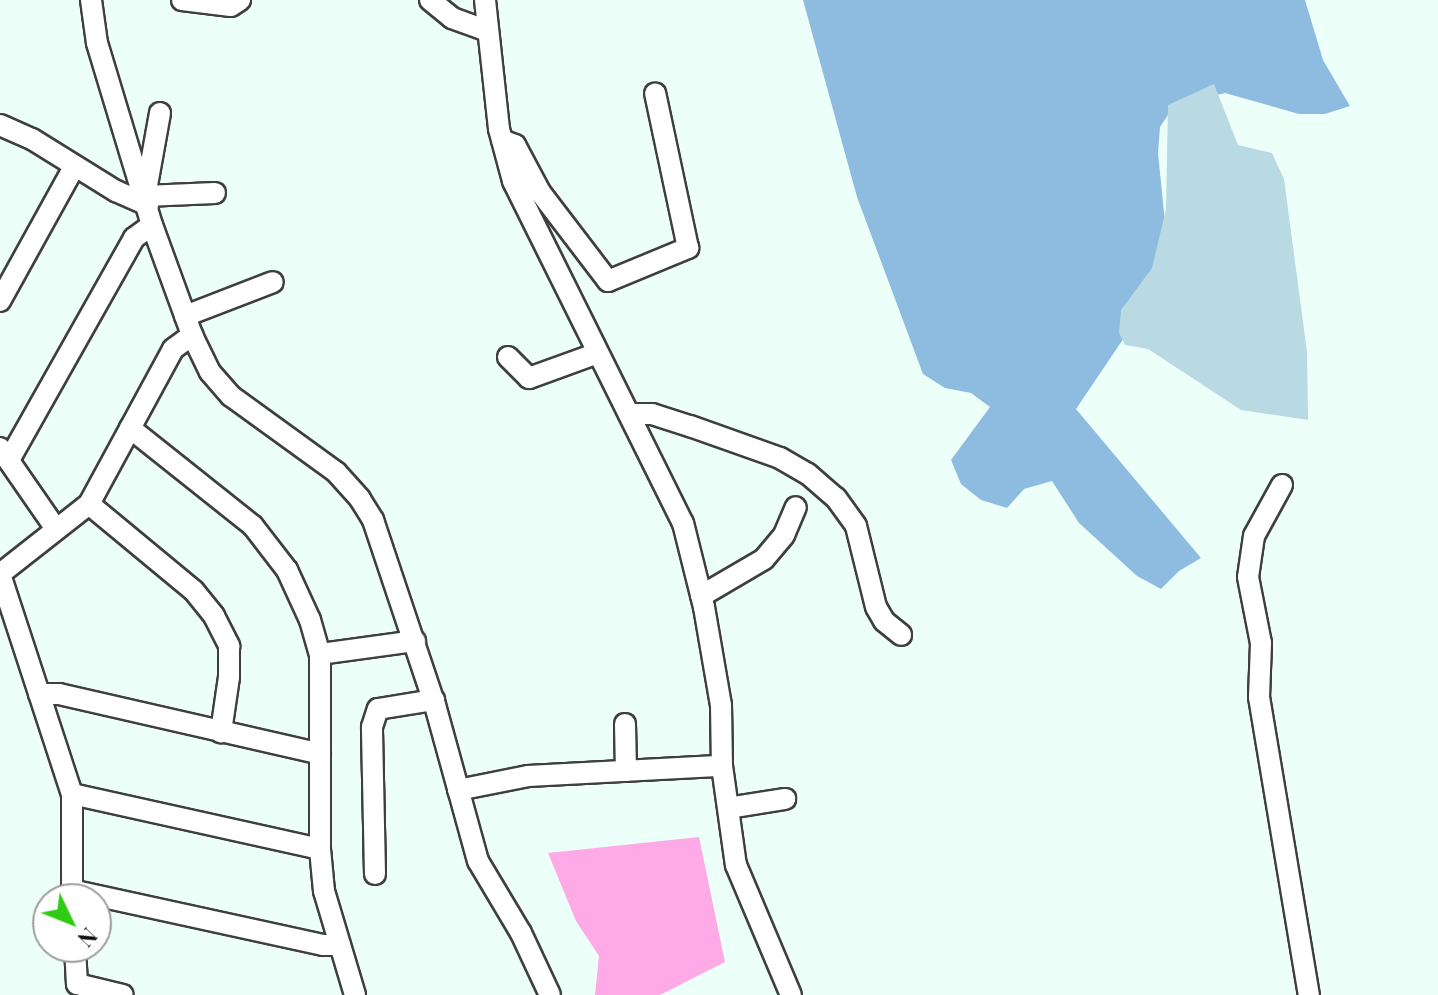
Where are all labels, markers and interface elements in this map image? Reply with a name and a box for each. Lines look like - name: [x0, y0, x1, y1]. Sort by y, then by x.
- north arrow: [32, 883, 112, 963]
- text: N: [72, 922, 104, 954]

